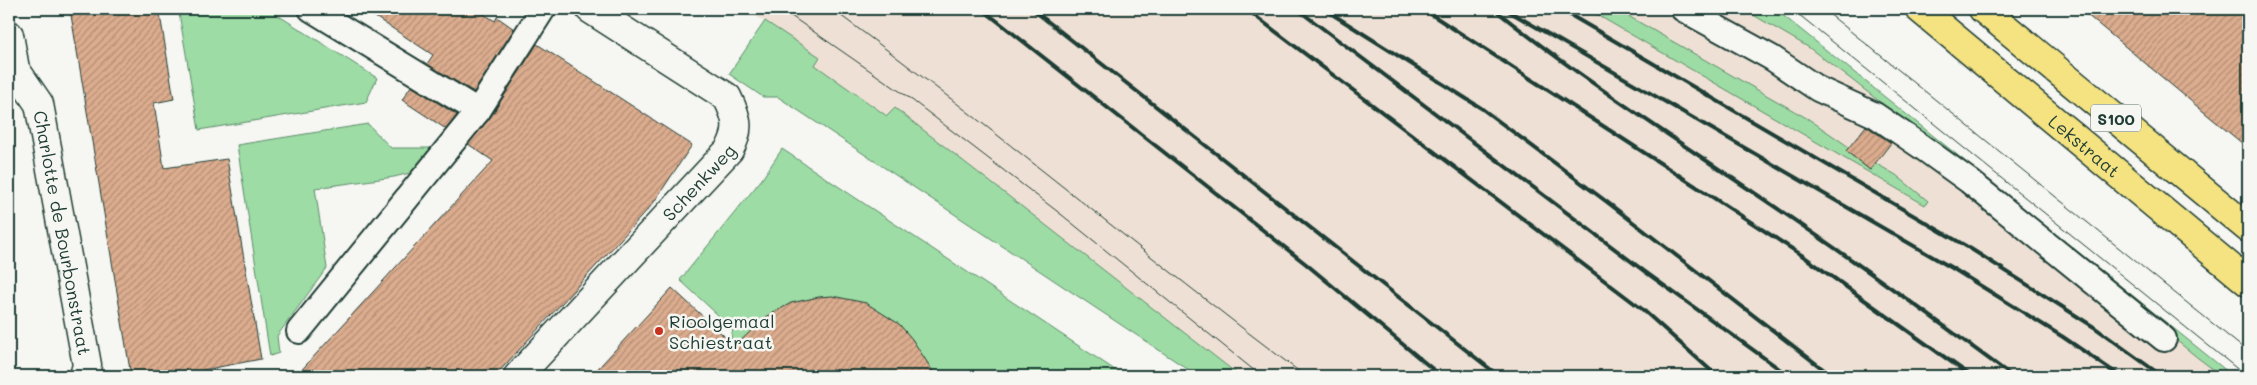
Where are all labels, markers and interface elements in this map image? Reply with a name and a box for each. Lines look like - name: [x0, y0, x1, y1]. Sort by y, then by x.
- road number: S100: [2091, 105, 2141, 132]
- street label: Charlotte de Bourbonstraat: [28, 108, 97, 357]
- street label: Lekstraat: [2044, 109, 2125, 183]
- street label: Schenkweg: [657, 139, 741, 226]
- place label: Rioolgemaal Schiestraat: [669, 309, 775, 354]
- marker: Rioolgemaal Schiestraat: [653, 325, 665, 337]

